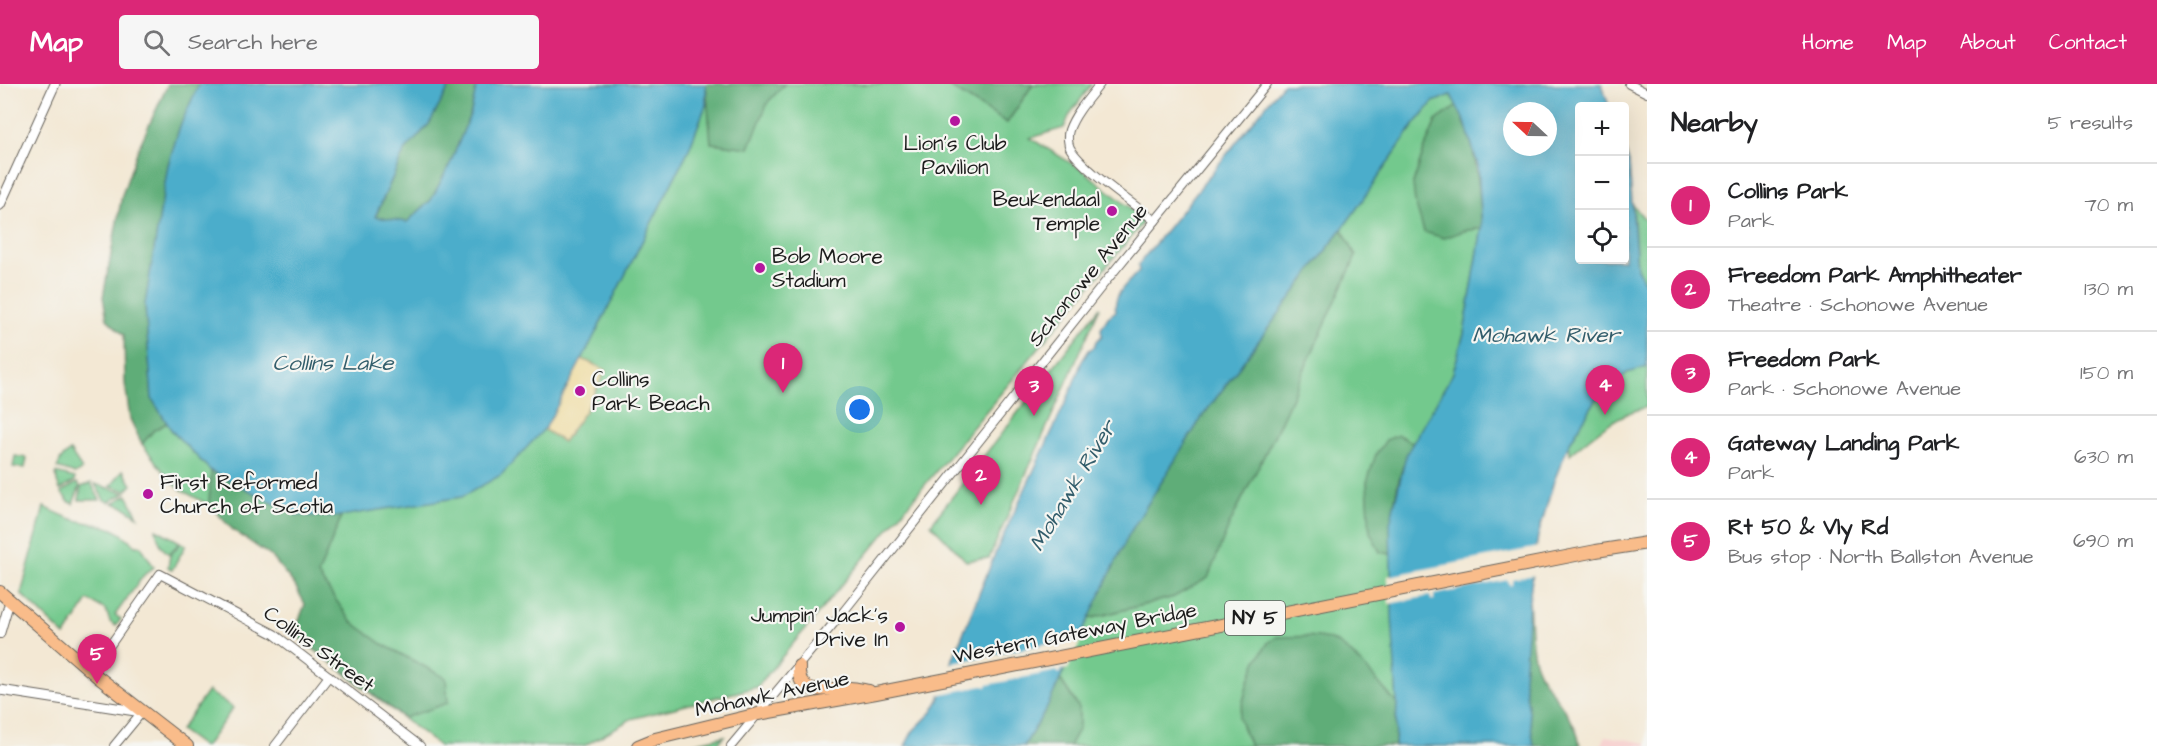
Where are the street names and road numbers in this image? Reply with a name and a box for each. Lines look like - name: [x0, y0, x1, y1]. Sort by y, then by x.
- street label: Schonowe Avenue: [1021, 197, 1155, 353]
- street label: Western Gateway Bridge: [951, 595, 1200, 673]
- street label: Collins Street: [258, 599, 381, 699]
- road number: NY 5: [1225, 601, 1285, 635]
- street label: Mohawk Avenue: [692, 664, 852, 724]

